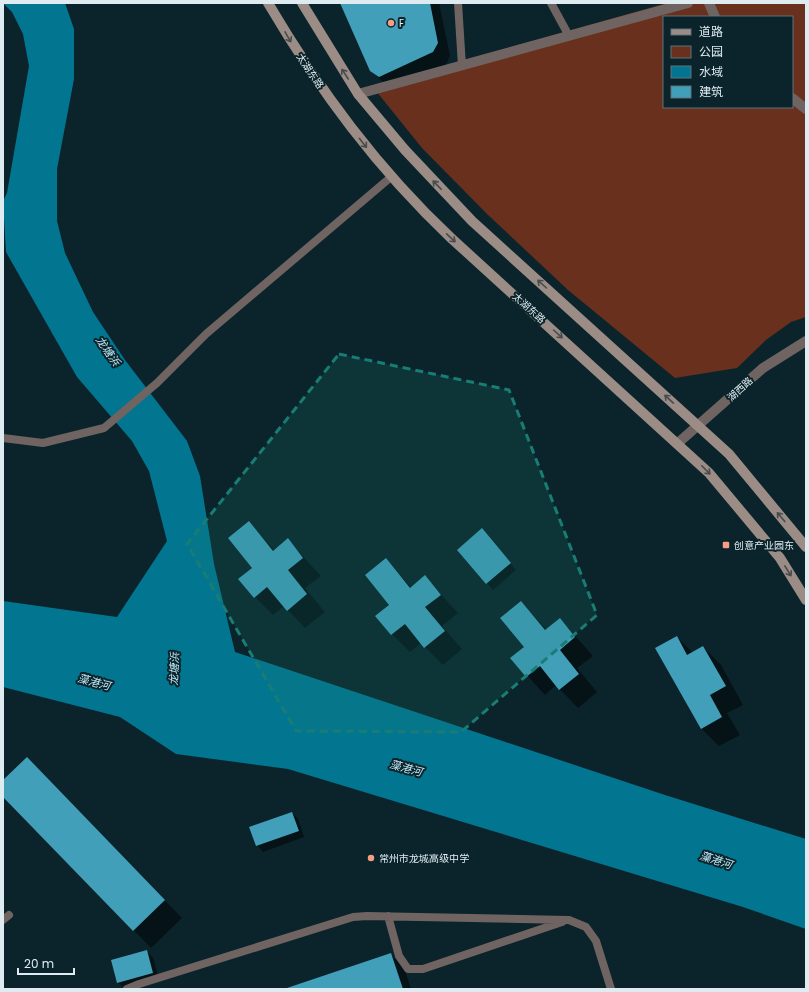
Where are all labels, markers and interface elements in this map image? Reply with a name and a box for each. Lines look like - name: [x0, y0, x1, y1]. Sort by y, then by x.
- place label: F: [399, 16, 404, 31]
- legend: [663, 16, 793, 108]
- marker: F: [386, 18, 396, 28]
- text: 道路: [699, 23, 723, 40]
- one-way arrow: [284, 31, 292, 43]
- text: 公园: [699, 43, 723, 60]
- street label: 太湖东路: [293, 50, 327, 92]
- text: 水域: [699, 63, 723, 80]
- one-way arrow: [341, 68, 349, 80]
- text: 建筑: [699, 83, 723, 100]
- one-way arrow: [358, 137, 367, 148]
- one-way arrow: [432, 180, 442, 190]
- one-way arrow: [446, 233, 456, 243]
- one-way arrow: [537, 279, 547, 288]
- street label: 太湖东路: [509, 289, 549, 327]
- one-way arrow: [553, 330, 563, 339]
- water label: 龙塘浜: [92, 333, 125, 370]
- street label: 湖西路: [724, 373, 756, 405]
- one-way arrow: [664, 394, 674, 404]
- one-way arrow: [701, 465, 711, 475]
- one-way arrow: [777, 511, 786, 522]
- place label: 创意产业园东: [734, 538, 794, 553]
- marker: 创意产业园东: [721, 540, 731, 550]
- one-way arrow: [784, 565, 792, 576]
- water label: 龙塘浜: [165, 651, 183, 686]
- water label: 藻港河: [76, 670, 114, 695]
- water label: 藻港河: [388, 756, 426, 781]
- water label: 藻港河: [698, 847, 736, 873]
- place label: 常州市龙城高级中学: [379, 851, 469, 866]
- marker: 常州市龙城高级中学: [366, 853, 376, 863]
- scale bar: [18, 950, 74, 976]
- text: 20 m: [24, 955, 54, 972]

